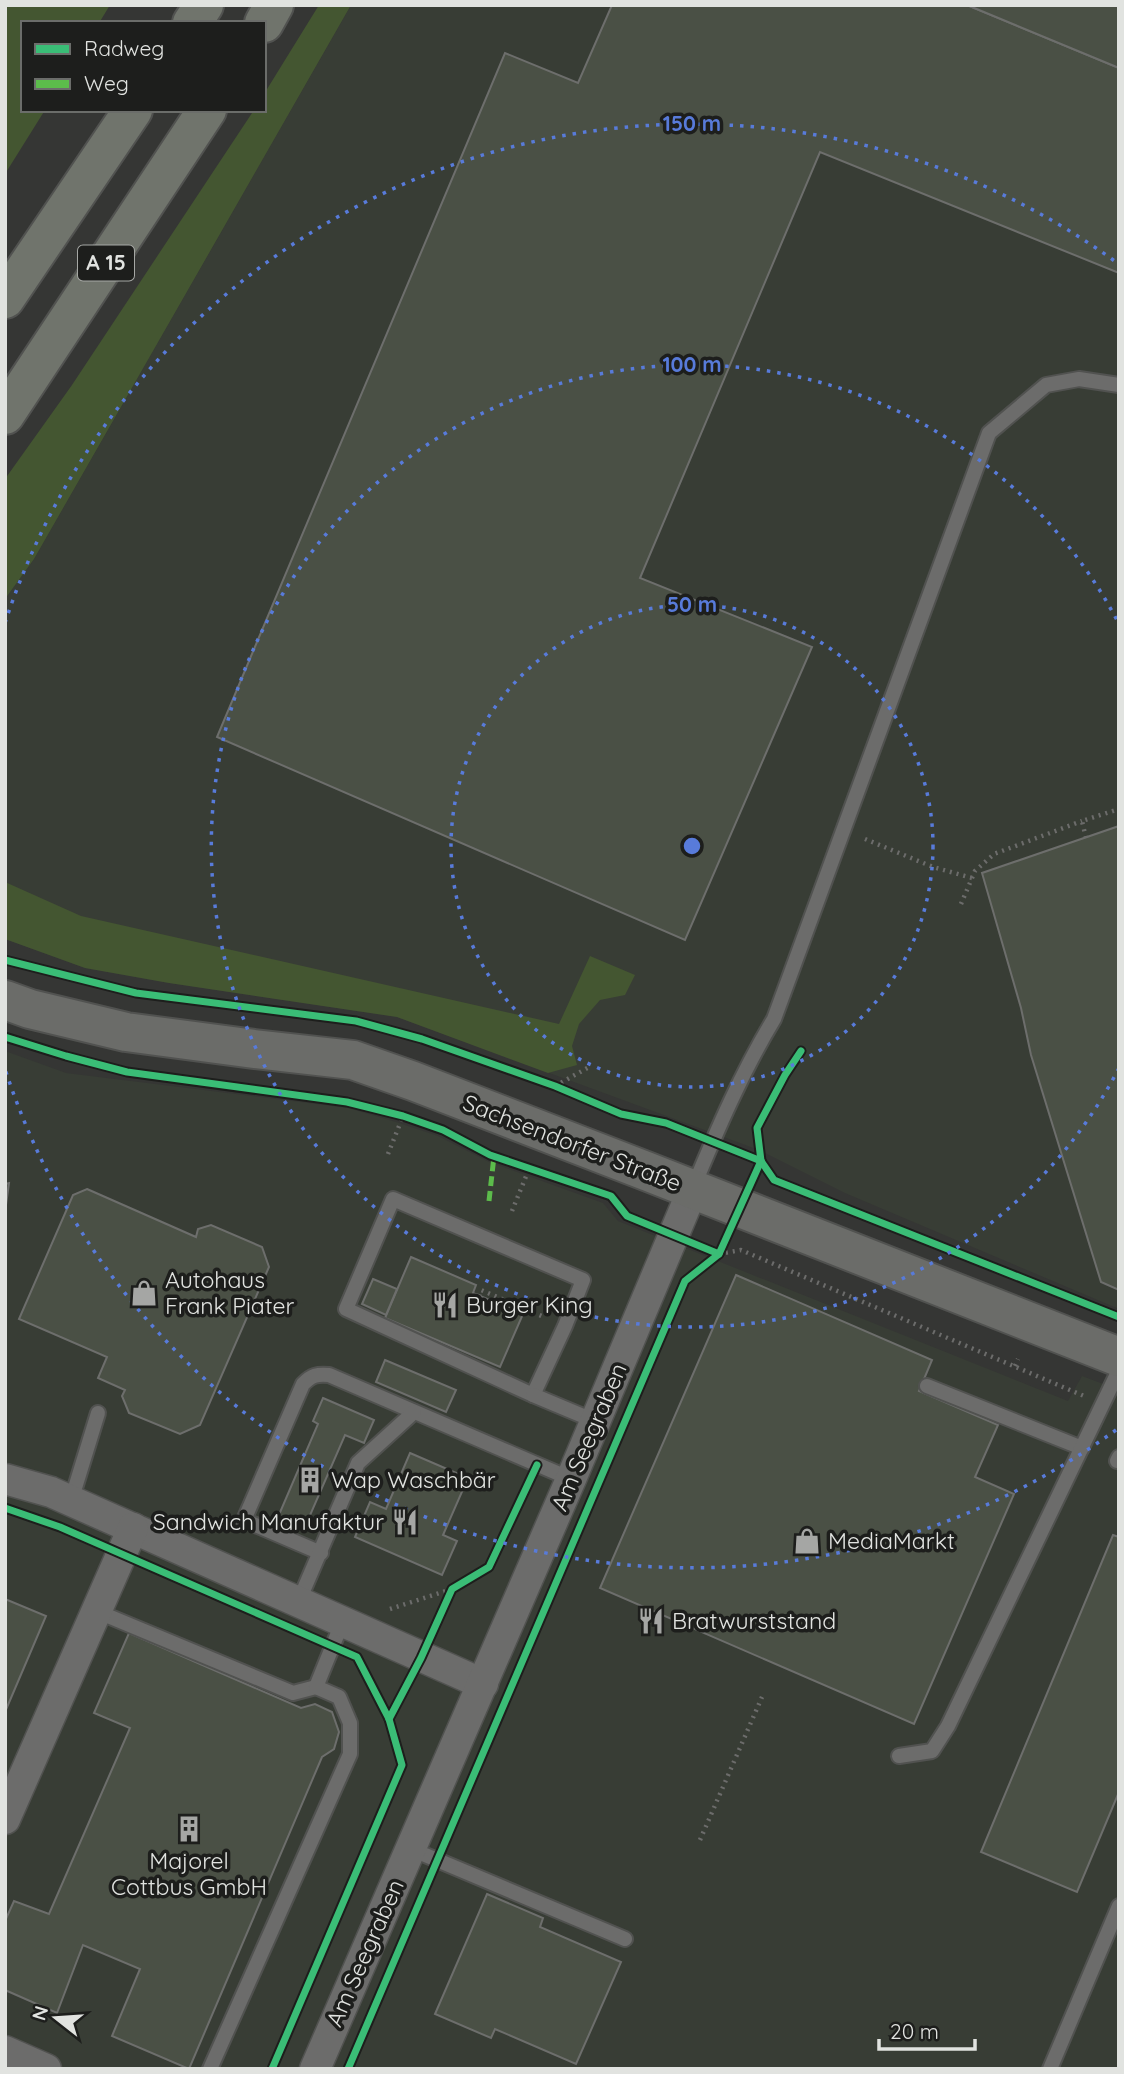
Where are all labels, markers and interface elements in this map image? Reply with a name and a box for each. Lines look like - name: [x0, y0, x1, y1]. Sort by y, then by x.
- legend: [21, 21, 266, 112]
- text: Radweg: [84, 35, 164, 61]
- text: Weg: [84, 70, 129, 96]
- text: 150 m: [663, 110, 721, 136]
- road number: A 15: [78, 246, 134, 280]
- text: 100 m: [662, 351, 722, 377]
- text: 50 m: [667, 591, 717, 617]
- centre of rings: [680, 834, 704, 858]
- street label: Sachsendorfer Straße: [459, 1088, 685, 1198]
- place label: Autohaus Frank Piater: [165, 1265, 294, 1320]
- shop icon: Autohaus Frank Piater: [129, 1278, 159, 1308]
- restaurant icon: Burger King: [430, 1290, 460, 1320]
- place label: Burger King: [466, 1290, 593, 1319]
- street label: Am Seegraben: [544, 1358, 633, 1515]
- building icon: Wap Waschbär: [295, 1465, 325, 1495]
- place label: Wap Waschbär: [331, 1465, 496, 1494]
- place label: Sandwich Manufaktur: [153, 1507, 384, 1536]
- restaurant icon: Sandwich Manufaktur: [390, 1507, 420, 1537]
- shop icon: MediaMarkt: [792, 1526, 822, 1556]
- place label: MediaMarkt: [828, 1526, 955, 1555]
- restaurant icon: Bratwurststand: [636, 1606, 666, 1636]
- place label: Bratwurststand: [672, 1606, 836, 1635]
- building icon: Majorel Cottbus GmbH: [174, 1814, 204, 1844]
- place label: Majorel Cottbus GmbH: [111, 1846, 267, 1901]
- street label: Am Seegraben: [319, 1875, 410, 2031]
- north arrow: [21, 1983, 91, 2053]
- text: N: [26, 2003, 53, 2023]
- scale bar: [879, 2008, 975, 2052]
- text: 20 m: [890, 2018, 939, 2044]

